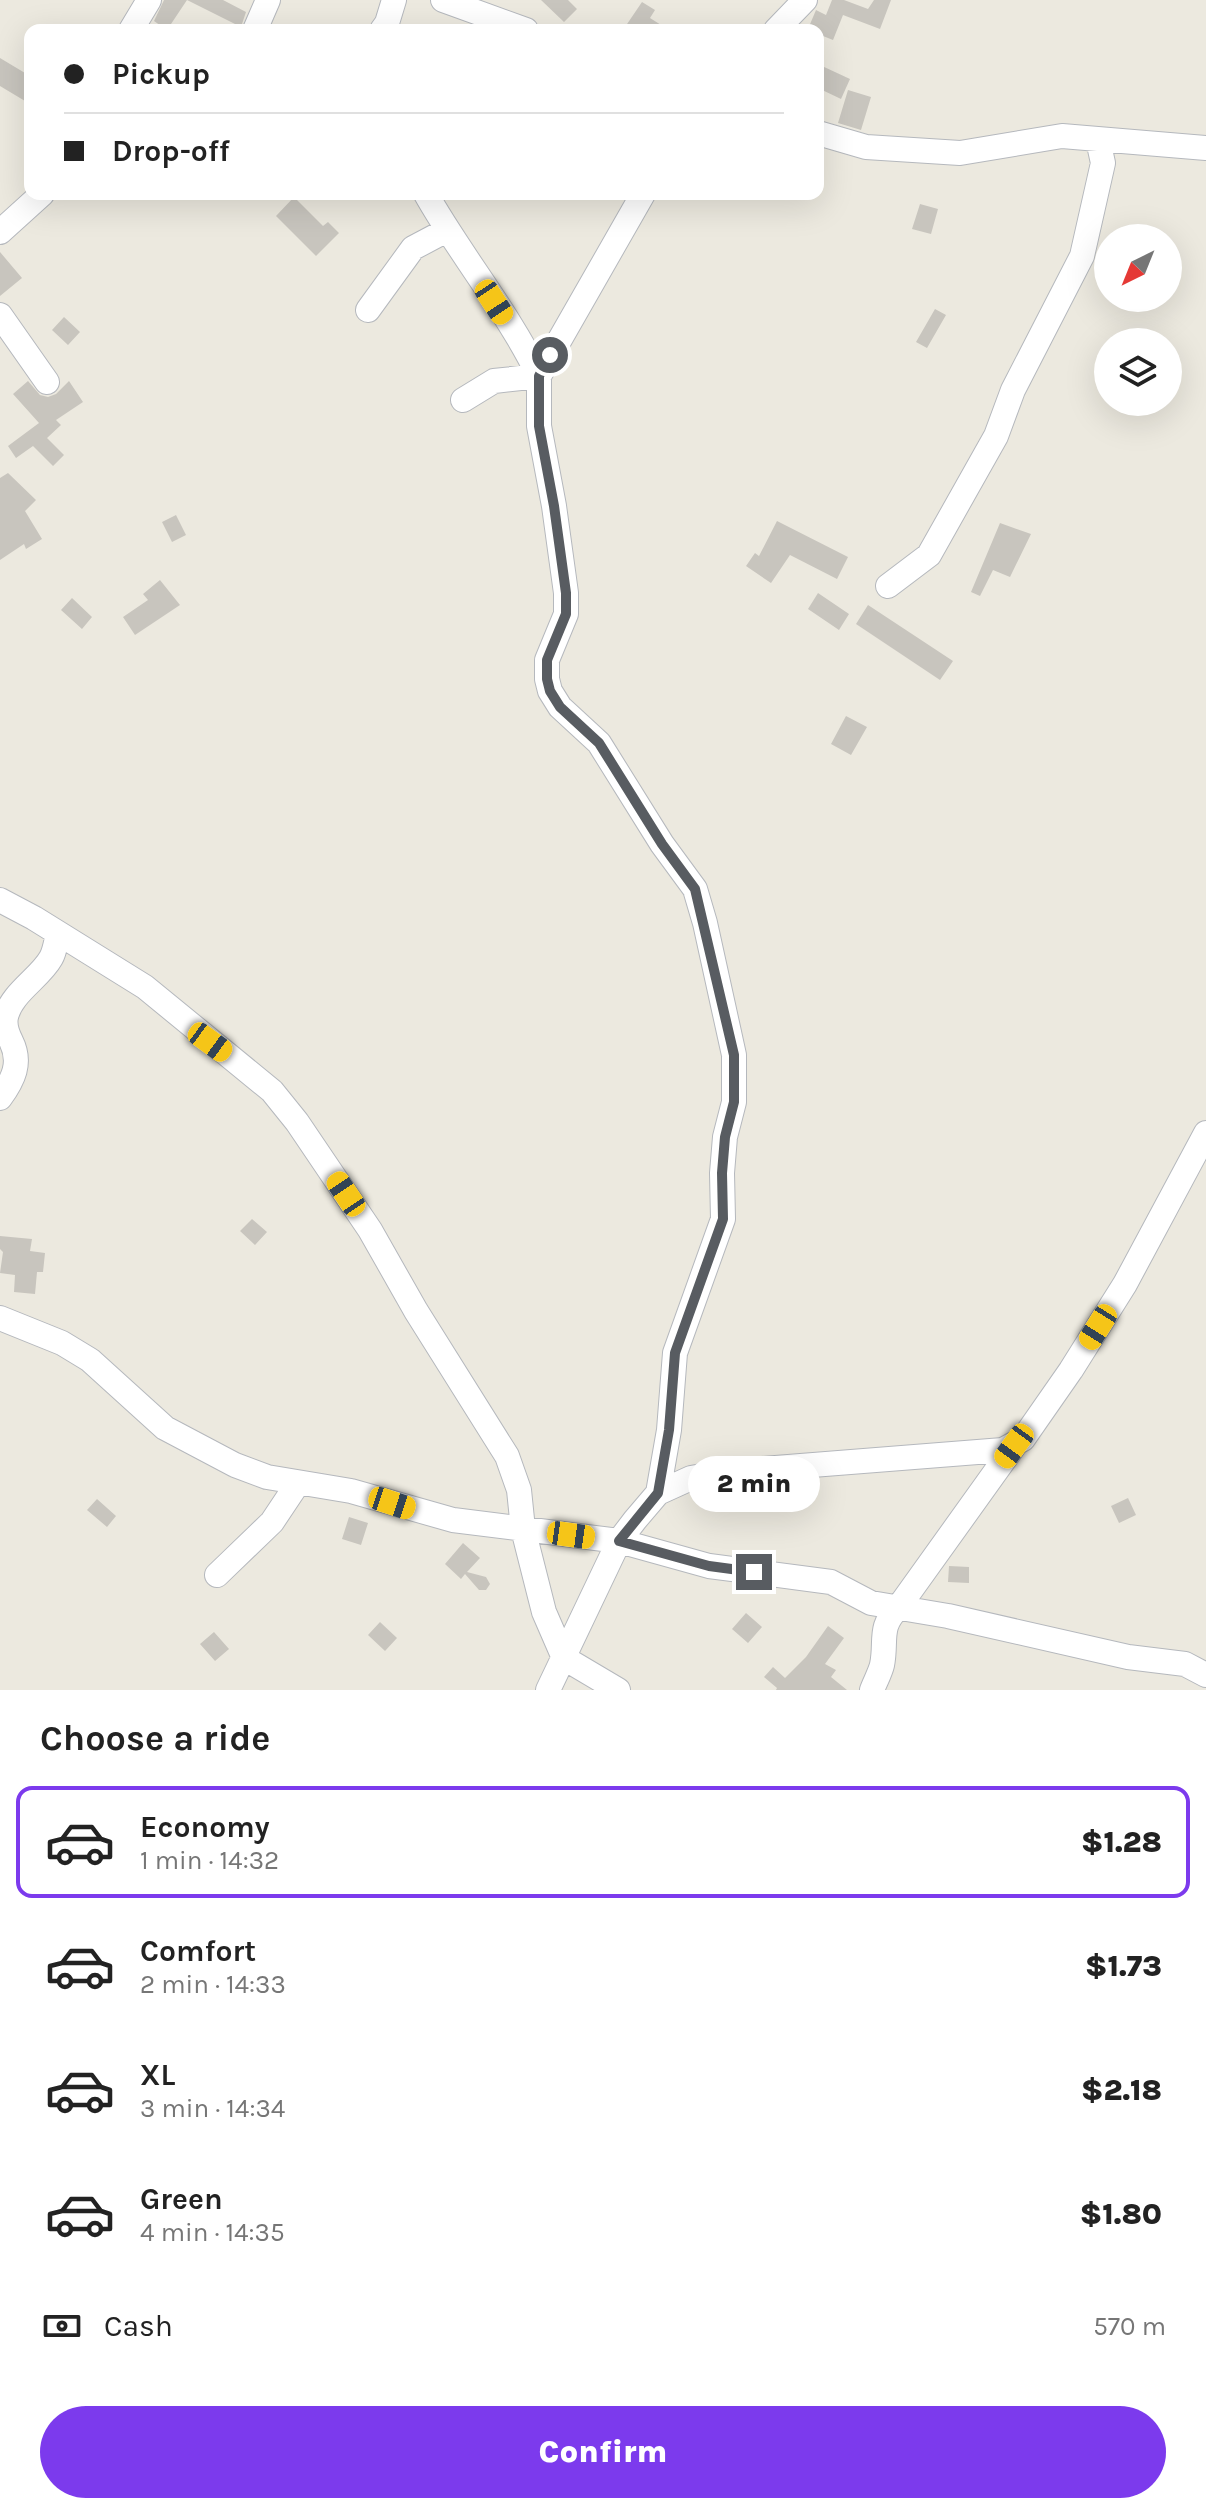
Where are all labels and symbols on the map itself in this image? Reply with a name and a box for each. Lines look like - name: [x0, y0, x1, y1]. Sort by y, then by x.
- north arrow: [1094, 224, 1182, 312]
- car: [471, 275, 517, 329]
- route start: [532, 337, 568, 373]
- car: [184, 1018, 236, 1066]
- car: [323, 1167, 369, 1221]
- car: [1075, 1300, 1121, 1354]
- car: [990, 1420, 1038, 1472]
- callout: 2 min: [688, 1456, 820, 1512]
- car: [365, 1484, 419, 1522]
- car: [546, 1520, 596, 1550]
- route end: [736, 1554, 772, 1590]

